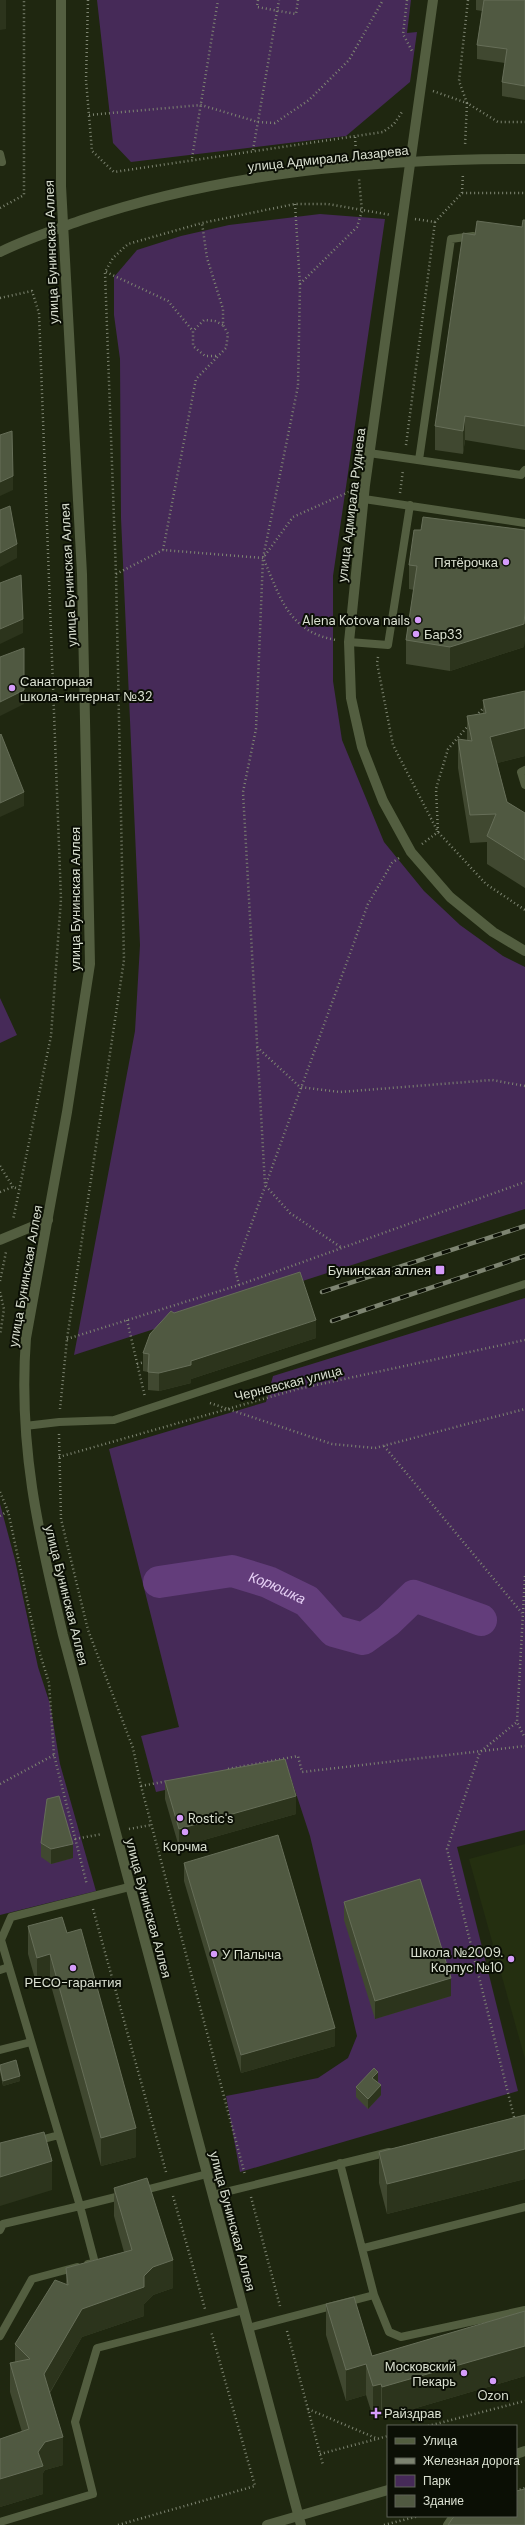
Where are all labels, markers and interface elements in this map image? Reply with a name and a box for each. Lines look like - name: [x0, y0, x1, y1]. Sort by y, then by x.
- street label: улица Адмирала Лазарева: [247, 142, 410, 175]
- street label: улица Бунинская Аллея: [40, 180, 63, 324]
- street label: улица Адмирала Руднева: [334, 426, 369, 583]
- street label: улица Бунинская Аллея: [56, 503, 81, 647]
- place label: Пятёрочка: [434, 554, 499, 571]
- marker: Пятёрочка: [501, 557, 511, 567]
- place label: Alena Kotova nails: [302, 612, 410, 629]
- marker: Alena Kotova nails: [413, 615, 423, 625]
- place label: Бар33: [424, 626, 462, 643]
- marker: Бар33: [411, 629, 421, 639]
- place label: Санаторная школа-интернат №32: [20, 673, 152, 705]
- marker: Санаторная школа-интернат №32: [7, 683, 17, 693]
- street label: улица Бунинская Аллея: [67, 827, 84, 971]
- street label: улица Бунинская Аллея: [5, 1204, 46, 1348]
- place label: Бунинская аллея: [328, 1262, 431, 1279]
- marker: Бунинская аллея: [434, 1264, 446, 1276]
- street label: Черневская улица: [233, 1362, 344, 1405]
- street label: улица Бунинская Аллея: [41, 1523, 92, 1667]
- water label: Корюшка: [247, 1568, 309, 1608]
- place label: Rostic's: [188, 1810, 234, 1827]
- marker: Rostic's: [175, 1813, 185, 1823]
- marker: Корчма: [180, 1827, 190, 1837]
- street label: улица Бунинская Аллея: [122, 1836, 175, 1980]
- place label: Корчма: [163, 1838, 208, 1855]
- place label: Школа №2009. Корпус №10: [411, 1944, 503, 1976]
- place label: У Палыча: [222, 1946, 282, 1963]
- marker: У Палыча: [209, 1949, 219, 1959]
- marker: Школа №2009. Корпус №10: [506, 1954, 516, 1964]
- marker: РЕСО-гарантия: [68, 1963, 78, 1973]
- place label: РЕСО-гарантия: [24, 1974, 122, 1991]
- street label: улица Бунинская Аллея: [206, 2149, 259, 2293]
- place label: Московский Пекарь: [385, 2358, 456, 2390]
- marker: Московский Пекарь: [459, 2368, 469, 2378]
- marker: Ozon: [488, 2376, 498, 2386]
- place label: Ozon: [477, 2387, 509, 2404]
- place label: Райздрав: [384, 2405, 441, 2422]
- marker: Райздрав: [371, 2408, 381, 2418]
- legend: [387, 2425, 517, 2517]
- text: Улица: [423, 2433, 457, 2449]
- text: Железная дорога: [423, 2453, 520, 2469]
- text: Парк: [423, 2473, 451, 2489]
- text: Здание: [423, 2493, 464, 2509]

